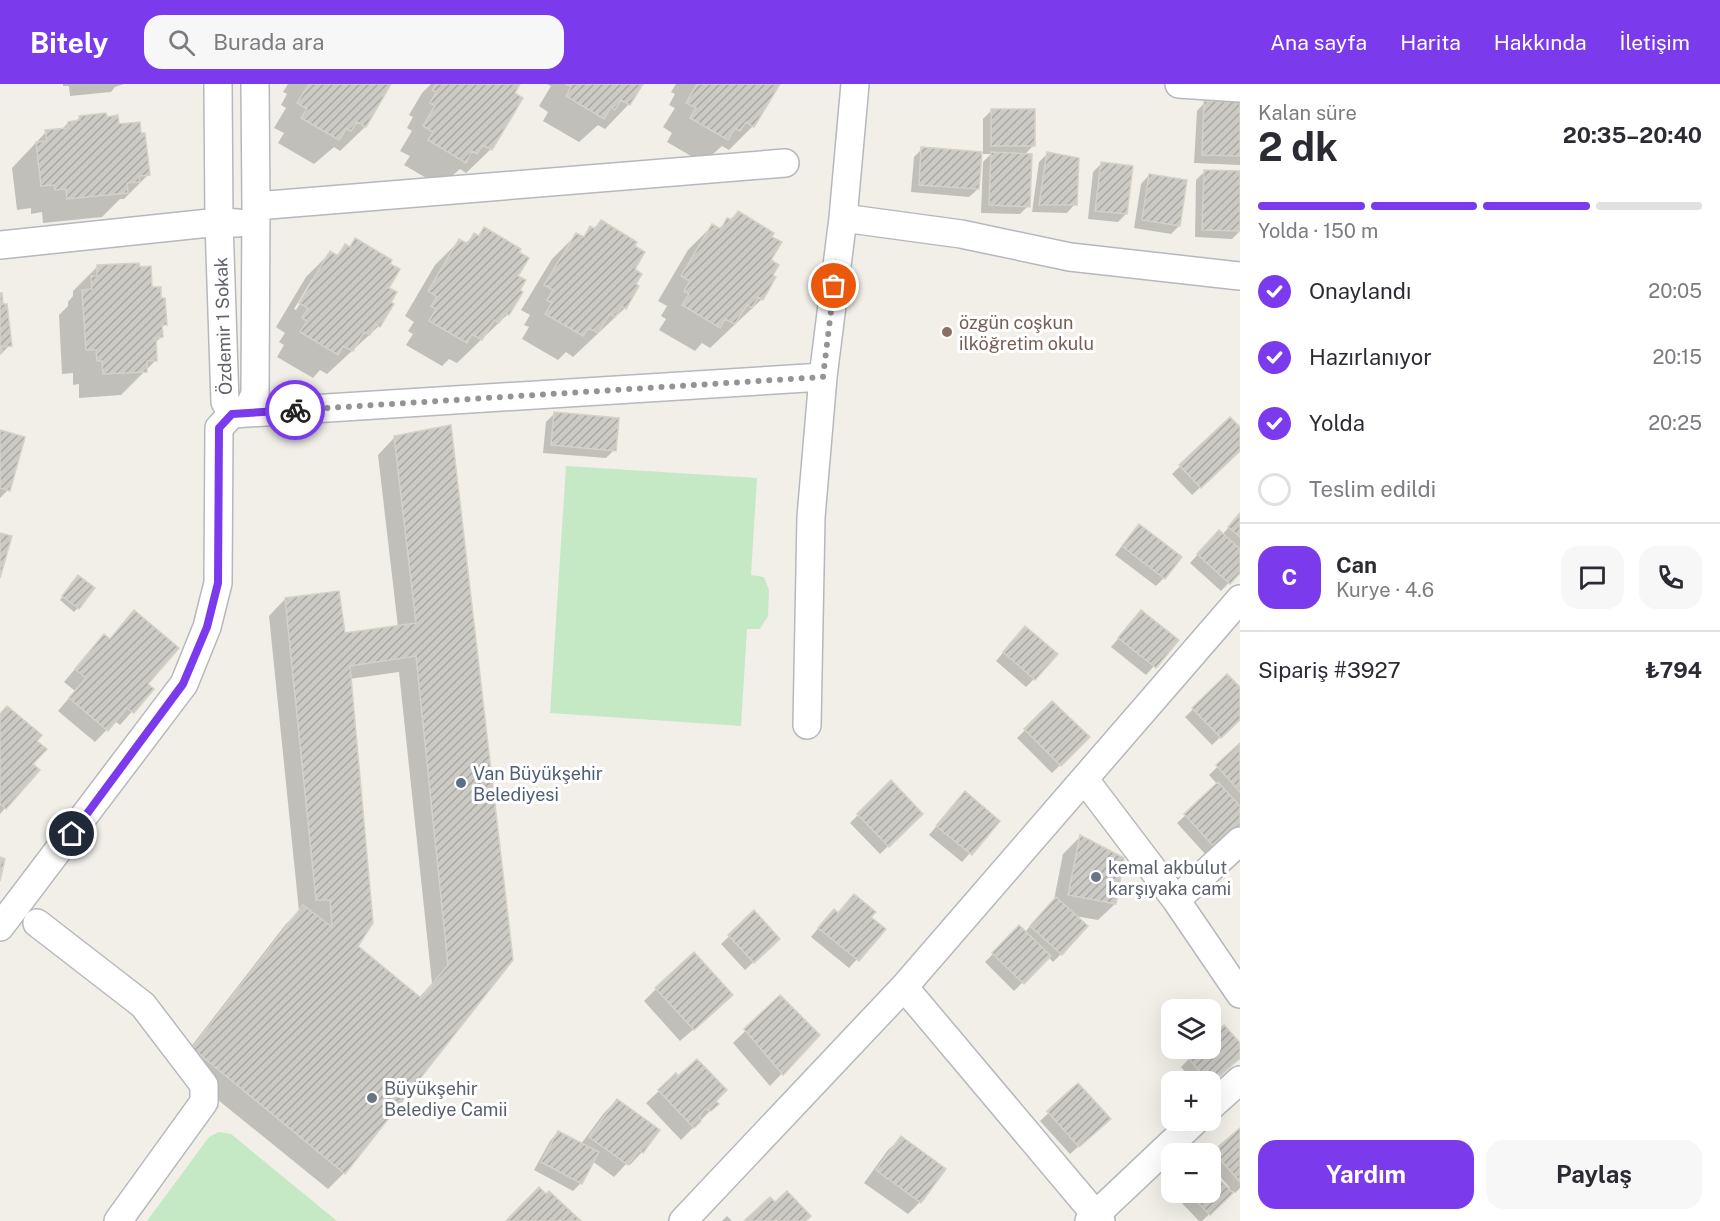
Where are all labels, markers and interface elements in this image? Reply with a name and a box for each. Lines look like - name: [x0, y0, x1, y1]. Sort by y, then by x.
- search box: [144, 15, 564, 69]
- text: Bitely: [30, 26, 108, 59]
- icon: search: [165, 26, 198, 59]
- text: Burada ara: [213, 29, 324, 55]
- text: Ana sayfa: [1270, 30, 1367, 55]
- text: Harita: [1400, 30, 1461, 55]
- text: Hakkında: [1494, 30, 1587, 55]
- text: İletişim: [1620, 30, 1690, 55]
- text: Kalan süre: [1258, 101, 1357, 125]
- text: 20:35–20:40: [1563, 122, 1702, 148]
- text: 2 dk: [1258, 124, 1338, 170]
- text: Yolda · 150 m: [1258, 219, 1378, 243]
- street label: Özdemir 1 Sokak: [209, 257, 236, 395]
- pin: [808, 260, 859, 311]
- icon: bag: [817, 269, 850, 302]
- icon: check: [1258, 275, 1291, 308]
- text: Onaylandı: [1309, 278, 1411, 304]
- text: 20:05: [1648, 279, 1702, 303]
- place label: özgün coşkun ilköğretim okulu: [959, 312, 1094, 354]
- marker: özgün coşkun ilköğretim okulu: [940, 325, 954, 339]
- icon: check: [1258, 341, 1291, 374]
- text: Hazırlanıyor: [1309, 344, 1432, 370]
- text: 20:15: [1652, 345, 1702, 369]
- courier: [265, 380, 325, 440]
- icon: bike: [279, 394, 312, 427]
- icon: check: [1258, 407, 1291, 440]
- text: Yolda: [1309, 410, 1365, 436]
- text: 20:25: [1648, 411, 1702, 435]
- text: Teslim edildi: [1309, 476, 1436, 502]
- button: chat: [1561, 546, 1624, 609]
- button: phone: [1639, 546, 1702, 609]
- text: Can: [1336, 552, 1377, 578]
- text: C: [1282, 564, 1297, 590]
- text: Kurye · 4.6: [1336, 578, 1434, 602]
- text: Sipariş #3927: [1258, 657, 1401, 683]
- text: ₺794: [1645, 657, 1702, 683]
- place label: Van Büyükşehir Belediyesi: [473, 763, 603, 805]
- marker: Van Büyükşehir Belediyesi: [454, 776, 468, 790]
- pin: [46, 808, 97, 859]
- icon: home: [55, 817, 88, 850]
- place label: kemal akbulut karşıyaka cami: [1108, 857, 1231, 899]
- marker: kemal akbulut karşıyaka cami: [1089, 870, 1103, 884]
- map controls: [1161, 999, 1221, 1203]
- button: layers: [1161, 999, 1221, 1059]
- button: +: [1161, 1071, 1221, 1131]
- place label: Büyükşehir Belediye Camii: [384, 1078, 507, 1120]
- marker: Büyükşehir Belediye Camii: [365, 1091, 379, 1105]
- button: Yardım: [1258, 1140, 1474, 1209]
- button: Paylaş: [1486, 1140, 1702, 1209]
- button: −: [1161, 1143, 1221, 1203]

